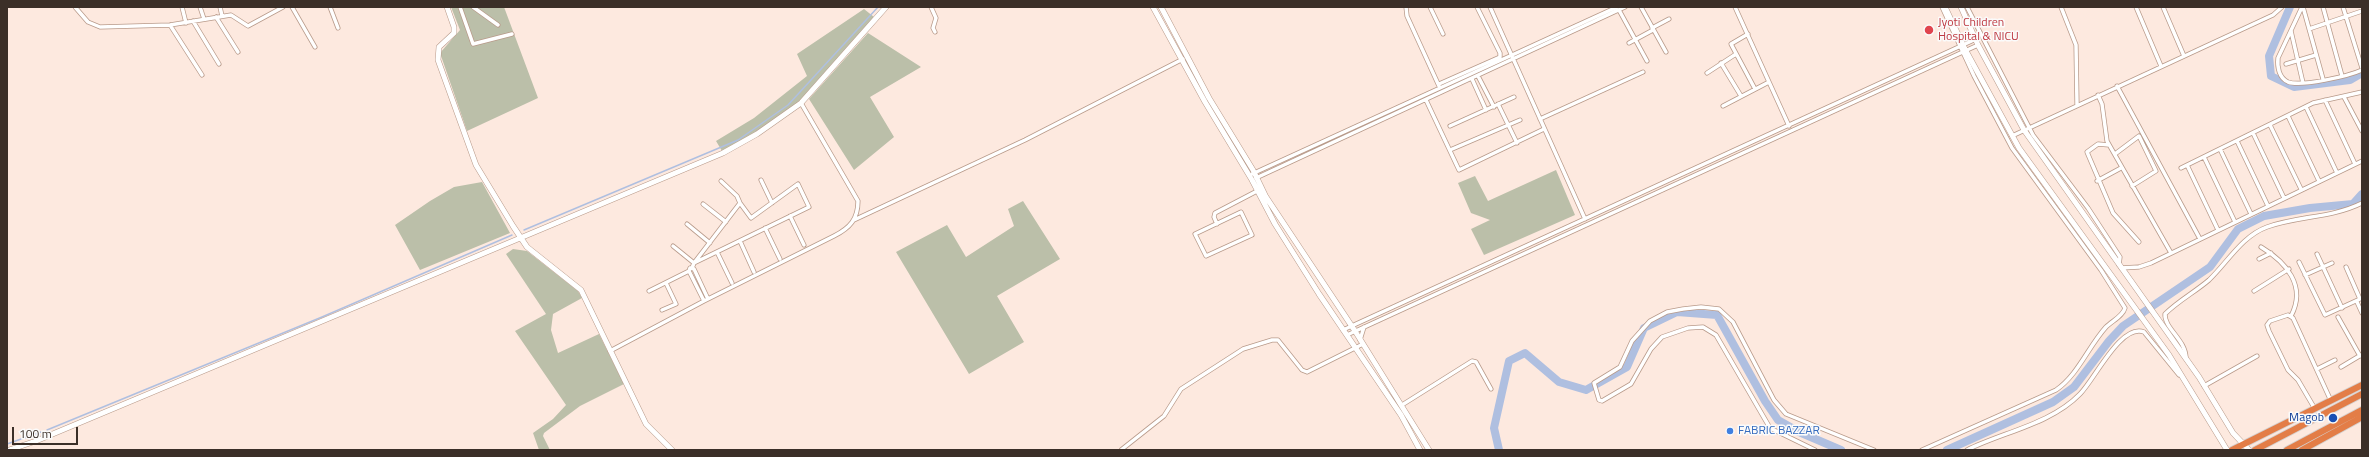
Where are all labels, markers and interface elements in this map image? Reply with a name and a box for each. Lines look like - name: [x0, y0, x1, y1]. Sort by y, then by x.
- place label: Jyoti Children Hospital & NICU: [1938, 16, 2019, 44]
- marker: Jyoti Children Hospital & NICU: [1923, 24, 1935, 36]
- place label: Magob: [2289, 411, 2324, 425]
- marker: Magob: [2327, 412, 2339, 424]
- scale bar: [14, 419, 80, 445]
- text: 100 m: [19, 424, 52, 443]
- place label: FABRIC BAZZAR: [1738, 424, 1820, 438]
- marker: FABRIC BAZZAR: [1725, 426, 1735, 436]

